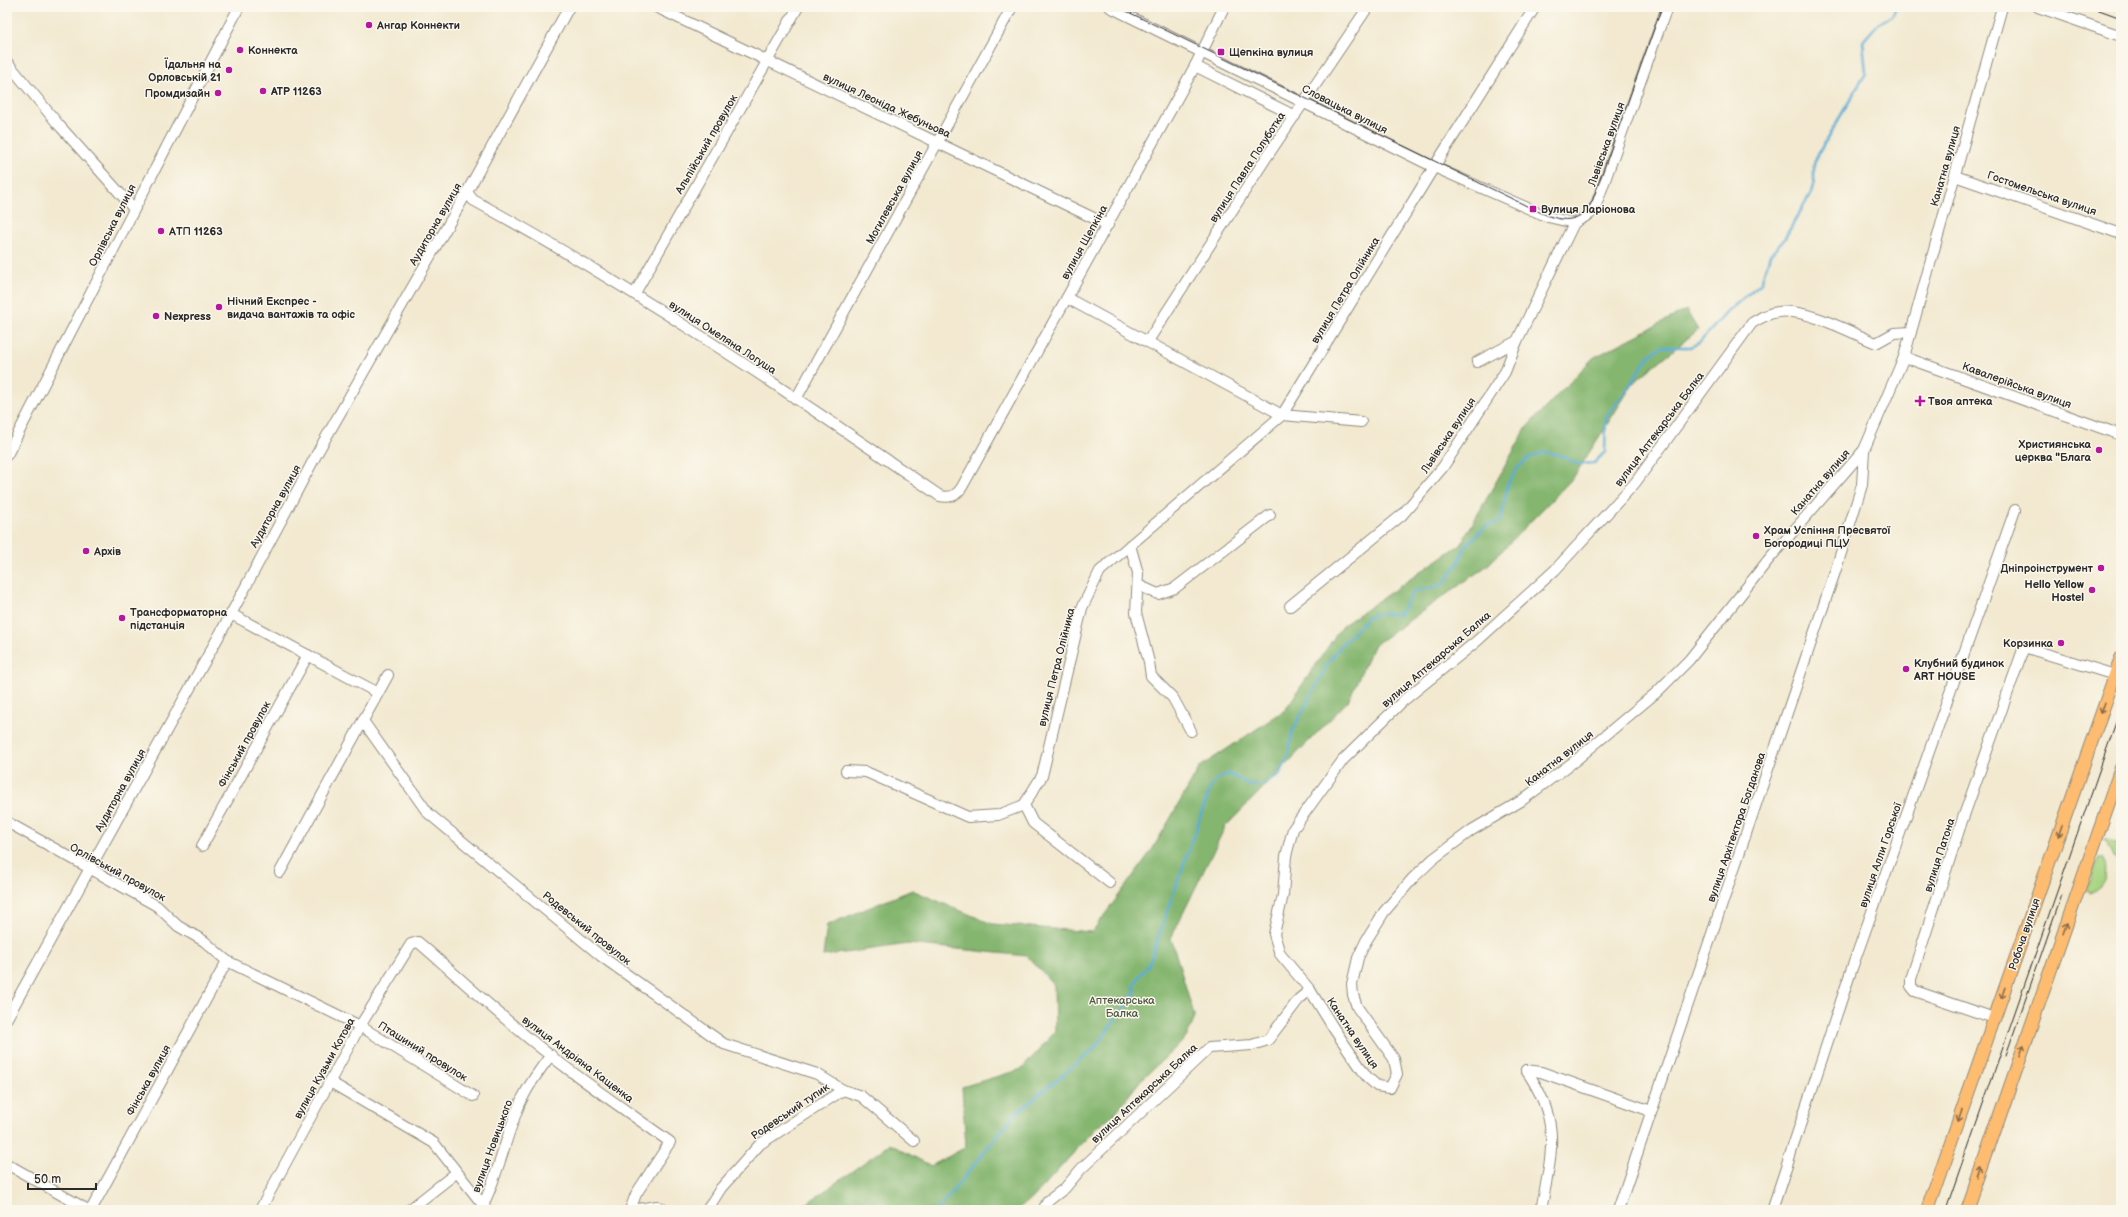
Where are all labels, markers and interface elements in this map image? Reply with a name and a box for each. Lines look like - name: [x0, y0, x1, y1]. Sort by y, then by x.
- place label: Ангар Коннекти: [376, 19, 460, 32]
- marker: Ангар Коннекти: [364, 20, 374, 30]
- place label: Коннекта: [248, 44, 298, 57]
- marker: Коннекта: [235, 45, 245, 55]
- place label: Щепкіна вулиця: [1229, 46, 1313, 59]
- marker: Щепкіна вулиця: [1216, 47, 1226, 57]
- place label: Їдальня на Орловській 21: [148, 57, 222, 84]
- marker: Їдальня на Орловській 21: [224, 65, 234, 75]
- street label: вулиця Леоніда Жебуньова: [821, 70, 953, 141]
- street label: Словацька вулиця: [1300, 82, 1390, 137]
- place label: ATP 11263: [270, 85, 322, 98]
- marker: ATP 11263: [258, 86, 268, 96]
- place label: Промдизайн: [145, 87, 210, 100]
- marker: Промдизайн: [213, 88, 223, 98]
- street label: Альпійський провулок: [672, 92, 740, 197]
- street label: Львівська вулиця: [1585, 100, 1628, 189]
- street label: вулиця Павла Полуботка: [1207, 109, 1288, 225]
- street label: Канатна вулиця: [1928, 124, 1963, 208]
- street label: Могилевська вулиця: [863, 148, 926, 246]
- street label: Гостомельська вулиця: [1985, 169, 2098, 218]
- street label: Аудиторна вулиця: [406, 181, 464, 269]
- street label: Орлівська вулиця: [86, 182, 139, 268]
- street label: вулиця Щепкіна: [1059, 202, 1111, 282]
- place label: Вулиця Ларіонова: [1541, 203, 1636, 216]
- marker: Вулиця Ларіонова: [1528, 204, 1538, 214]
- place label: АТП 11263: [168, 225, 223, 238]
- marker: АТП 11263: [156, 226, 166, 236]
- street label: вулиця Петра Олійника: [1309, 234, 1383, 346]
- place label: Нічний Експрес - видача вантажів та офіс: [227, 295, 356, 321]
- street label: вулиця Омеляна Логуша: [667, 298, 779, 377]
- marker: Нічний Експрес - видача вантажів та офіс: [214, 302, 224, 312]
- place label: Nexpress: [164, 310, 212, 323]
- marker: Nexpress: [151, 311, 161, 321]
- street label: Кавалерійська вулиця: [1960, 360, 2073, 411]
- street label: вулиця Аптекарська Балка: [1612, 369, 1707, 489]
- street label: Львівська вулиця: [1418, 395, 1479, 476]
- place label: Твоя аптека: [1928, 395, 1993, 408]
- marker: Твоя аптека: [1915, 396, 1925, 406]
- place label: Християнська церква "Блага: [2015, 438, 2092, 464]
- marker: Християнська церква "Блага: [2094, 445, 2104, 455]
- street label: Канатна вулиця: [1788, 447, 1852, 518]
- street label: Аудиторна вулиця: [247, 462, 304, 551]
- place label: Храм Успіння Пресвятої Богородиці ПЦУ: [1763, 524, 1891, 550]
- marker: Храм Успіння Пресвятої Богородиці ПЦУ: [1751, 531, 1761, 541]
- place label: Архів: [93, 545, 121, 558]
- marker: Архів: [81, 546, 91, 556]
- place label: Дніпроінструмент: [2000, 562, 2094, 575]
- marker: Дніпроінструмент: [2096, 563, 2106, 573]
- place label: Hello Yellow Hostel: [2025, 578, 2085, 604]
- marker: Hello Yellow Hostel: [2087, 585, 2097, 595]
- place label: Трансформаторна підстанція: [130, 606, 228, 632]
- street label: вулиця Петра Олійника: [1035, 606, 1078, 728]
- street label: вулиця Аптекарська Балка: [1379, 608, 1494, 710]
- marker: Трансформаторна підстанція: [117, 613, 127, 623]
- place label: Корзинка: [2003, 637, 2054, 650]
- marker: Корзинка: [2056, 638, 2066, 648]
- place label: Клубний будинок ART HOUSE: [1913, 657, 2004, 683]
- marker: Клубний будинок ART HOUSE: [1901, 664, 1911, 674]
- street label: Фінський провулок: [215, 699, 274, 790]
- one-way arrow: [2099, 702, 2107, 714]
- street label: Канатна вулиця: [1523, 728, 1596, 789]
- street label: Аудиторна вулиця: [92, 746, 149, 835]
- street label: вулиця Архітектора Богданова: [1705, 750, 1768, 904]
- street label: вулиця Алли Горської: [1856, 801, 1905, 909]
- street label: вулиця Патона: [1921, 816, 1958, 894]
- one-way arrow: [2056, 824, 2063, 837]
- street label: Орлівський провулок: [67, 841, 168, 904]
- street label: Родевський провулок: [540, 889, 634, 968]
- street label: Робоча вулиця: [2006, 896, 2043, 972]
- one-way arrow: [2062, 921, 2069, 934]
- one-way arrow: [1998, 987, 2006, 999]
- park label: Аптекарська Балка: [1088, 994, 1155, 1020]
- street label: Канатна вулиця: [1324, 995, 1381, 1071]
- street label: вулиця Андріяна Кащенка: [519, 1013, 636, 1106]
- street label: вулиця Кузьми Котова: [291, 1015, 358, 1121]
- street label: Пташиний провулок: [376, 1019, 470, 1084]
- street label: вулиця Аптекарська Балка: [1089, 1041, 1200, 1146]
- street label: Фінська вулиця: [124, 1042, 173, 1118]
- one-way arrow: [2019, 1045, 2027, 1057]
- street label: Родевський тупик: [749, 1080, 832, 1142]
- street label: вулиця Новицького: [470, 1098, 515, 1194]
- one-way arrow: [1956, 1109, 1963, 1122]
- scale bar: [28, 1165, 96, 1191]
- one-way arrow: [1976, 1168, 1984, 1180]
- text: 50 m: [34, 1172, 61, 1187]

